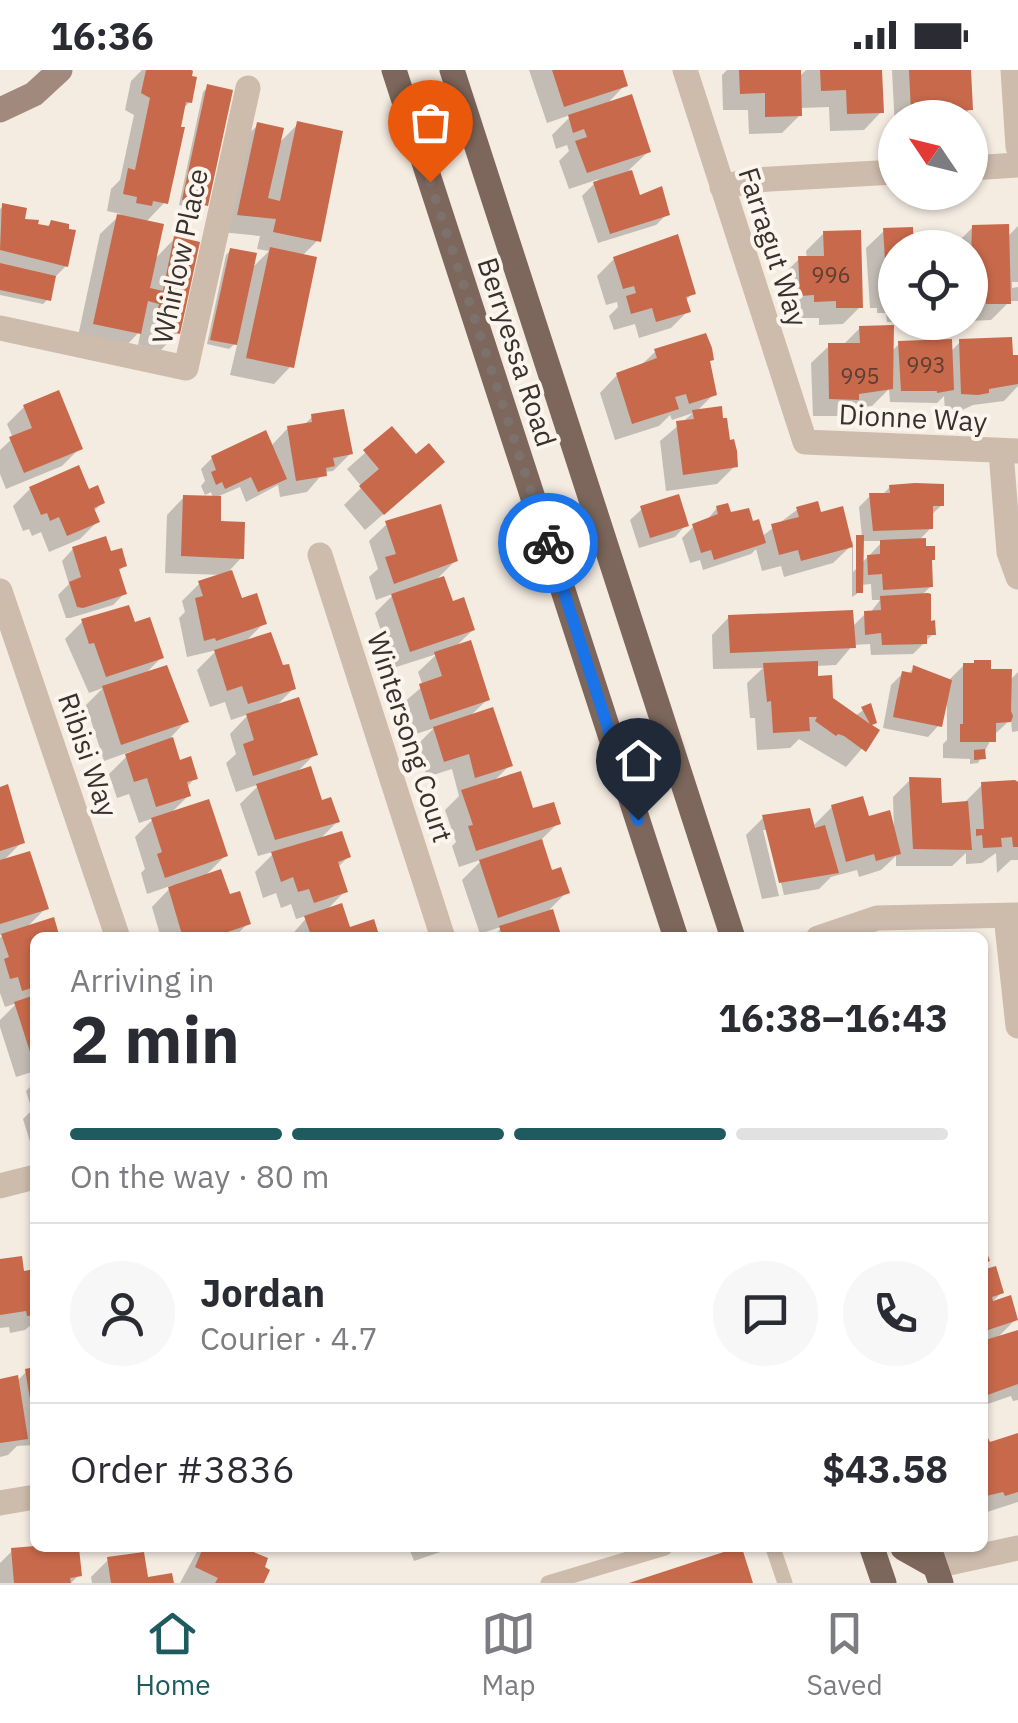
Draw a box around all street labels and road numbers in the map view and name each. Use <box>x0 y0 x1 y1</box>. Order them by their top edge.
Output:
street label: Farragut Way <box>730 163 817 331</box>
street label: Whirlow Place <box>143 165 216 347</box>
street label: Berryessa Road <box>469 253 565 451</box>
street label: Dionne Way <box>838 395 988 440</box>
street label: Wintersong Court <box>359 627 462 847</box>
street label: Ribisi Way <box>50 688 127 822</box>

